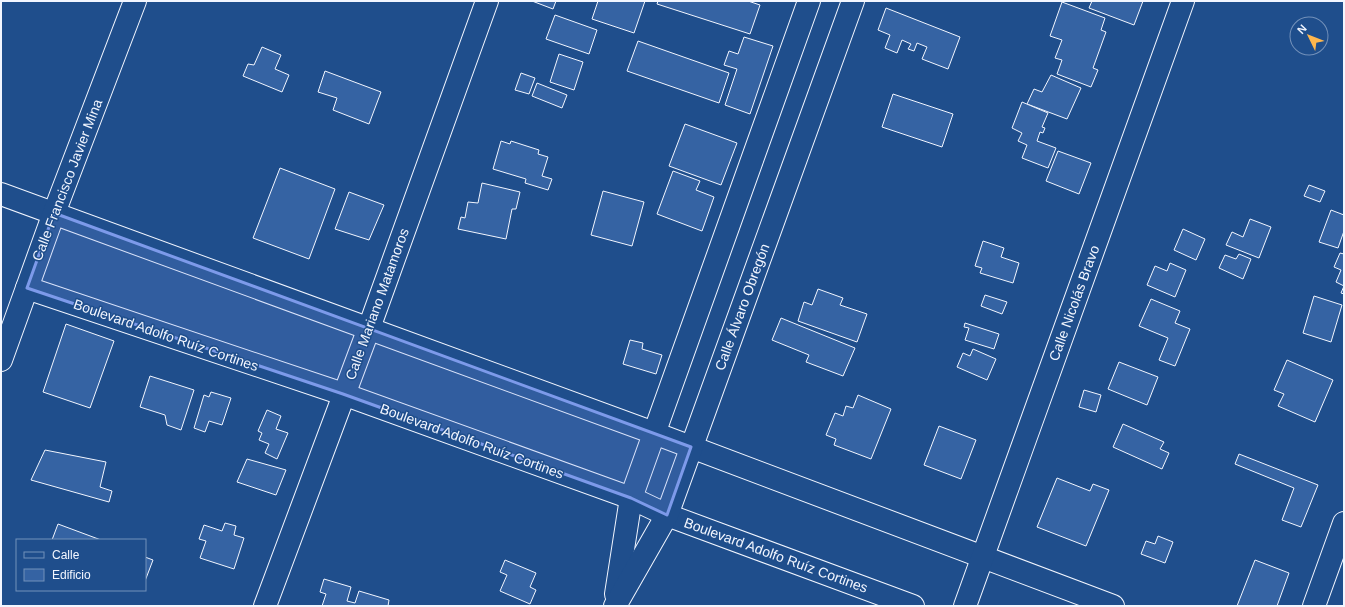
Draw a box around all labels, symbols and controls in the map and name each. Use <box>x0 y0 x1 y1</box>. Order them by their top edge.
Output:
north arrow <box>1289 16 1329 56</box>
text: N <box>1295 22 1309 36</box>
street label: Calle Francisco Javier Mina <box>29 97 105 263</box>
street label: Calle Mariano Matamoros <box>342 226 412 382</box>
street label: Calle Álvaro Obregón <box>712 241 772 373</box>
street label: Calle Nicolás Bravo <box>1046 243 1102 363</box>
street label: Boulevard Adolfo Ruíz Cortines <box>71 296 261 374</box>
street label: Boulevard Adolfo Ruíz Cortines <box>378 400 566 482</box>
street label: Boulevard Adolfo Ruíz Cortines <box>682 514 870 596</box>
legend <box>16 539 146 591</box>
text: Calle <box>52 548 80 562</box>
text: Edificio <box>52 568 91 582</box>

